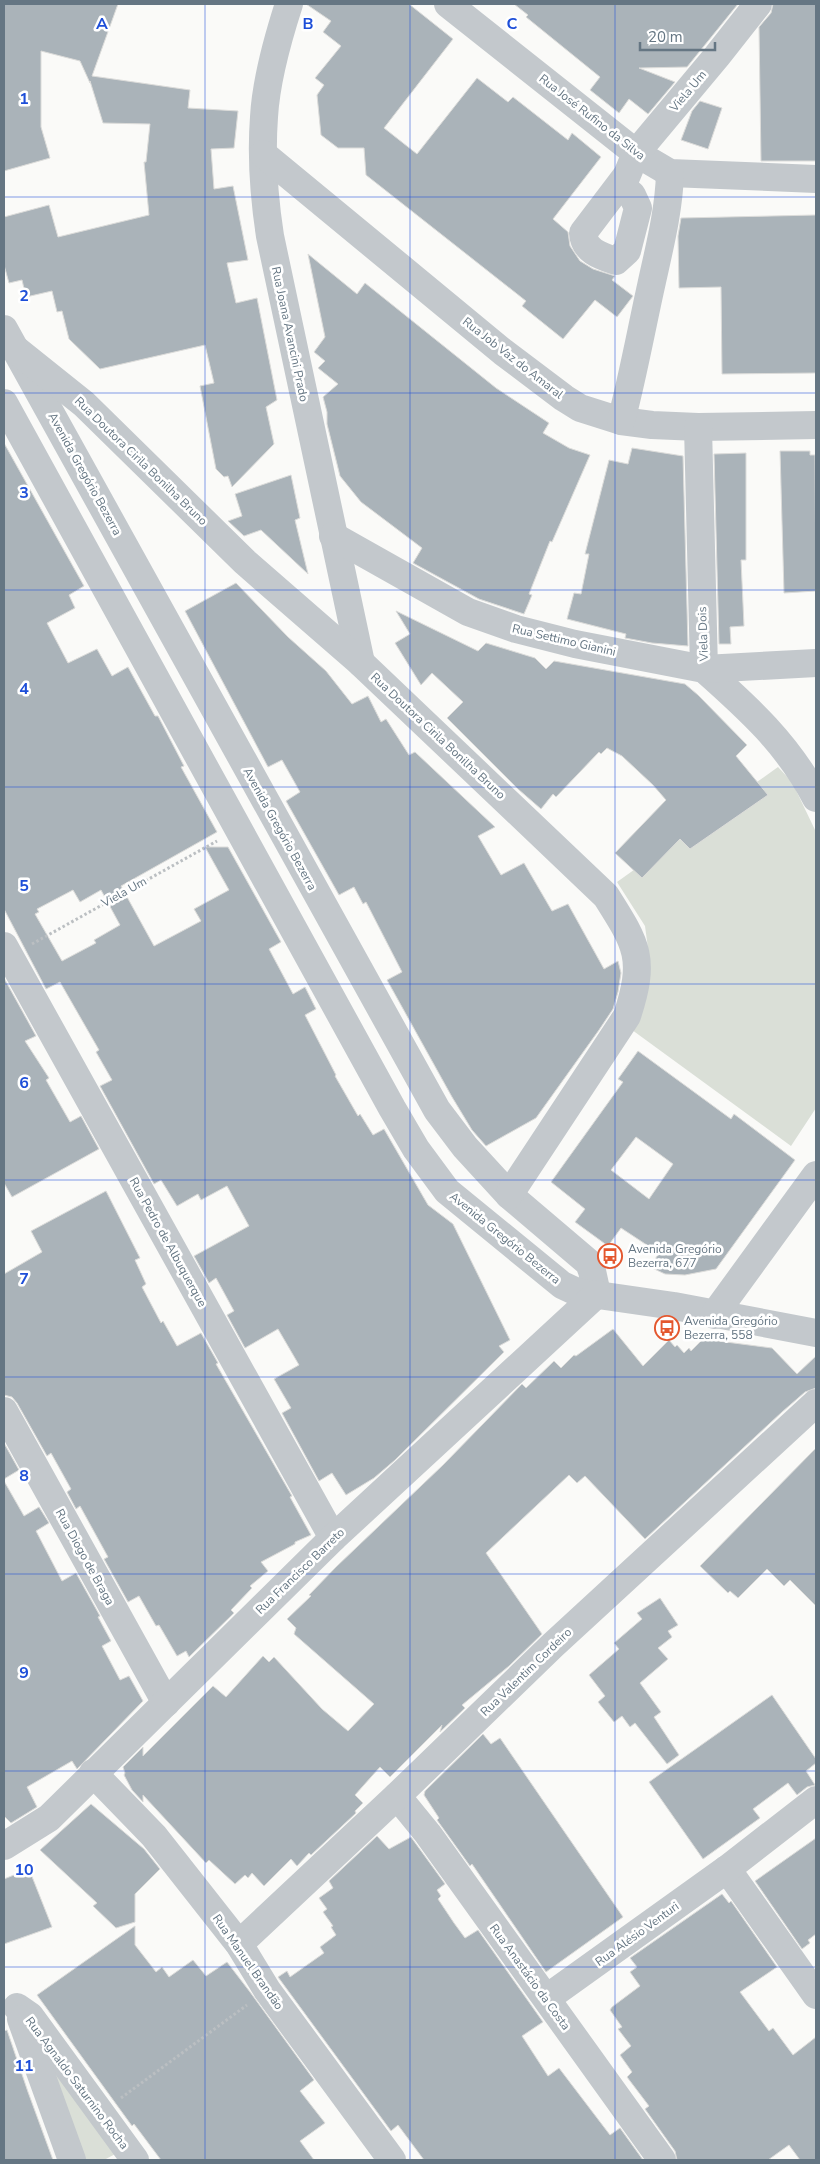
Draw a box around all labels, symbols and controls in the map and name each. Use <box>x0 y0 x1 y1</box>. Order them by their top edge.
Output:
text: A <box>96 13 108 35</box>
text: B <box>302 13 314 35</box>
text: C <box>507 13 518 35</box>
scale bar <box>640 20 715 52</box>
text: 20 m <box>648 27 683 47</box>
street label: Viela Um <box>665 67 710 116</box>
street label: Rua José Rufino da Silva <box>536 71 648 163</box>
text: 1 <box>19 88 29 110</box>
street label: Rua Joana Avancini Prado <box>268 265 312 403</box>
text: 2 <box>19 285 29 307</box>
street label: Rua Job Vaz do Amaral <box>459 314 567 403</box>
street label: Rua Doutora Cirila Bonilha Bruno <box>71 393 211 529</box>
street label: Avenida Gregório Bezerra <box>45 410 125 538</box>
text: 3 <box>19 482 29 504</box>
street label: Viela Dois <box>694 606 712 663</box>
street label: Rua Settimo Gianini <box>511 620 617 660</box>
street label: Rua Doutora Cirila Bonilha Bruno <box>367 669 509 803</box>
text: 4 <box>19 678 29 700</box>
street label: Avenida Gregório Bezerra <box>240 765 320 893</box>
street label: Viela Um <box>98 873 150 911</box>
text: 5 <box>19 875 29 897</box>
text: 6 <box>19 1072 29 1094</box>
street label: Rua Pedro de Albuquerque <box>126 1174 210 1310</box>
street label: Avenida Gregório Bezerra <box>446 1188 564 1288</box>
place label: Avenida Gregório Bezerra, 677 <box>628 1241 722 1271</box>
bus stop icon: Avenida Gregório Bezerra, 677 <box>597 1243 623 1269</box>
text: 7 <box>19 1268 29 1290</box>
place label: Avenida Gregório Bezerra, 558 <box>684 1313 778 1343</box>
bus stop icon: Avenida Gregório Bezerra, 558 <box>654 1315 680 1341</box>
text: 8 <box>19 1465 29 1487</box>
street label: Rua Diogo de Braga <box>52 1506 118 1608</box>
street label: Rua Francisco Barreto <box>252 1524 348 1618</box>
street label: Rua Valentim Cordeiro <box>477 1624 575 1720</box>
text: 9 <box>19 1662 29 1684</box>
text: 10 <box>14 1859 34 1881</box>
street label: Rua Alésio Venturi <box>592 1898 682 1970</box>
street label: Rua Manuel Brandão <box>209 1911 287 2013</box>
street label: Rua Anastácio da Costa <box>486 1921 574 2033</box>
street label: Rua Agnaldo Saturnino Rocha <box>22 2014 132 2152</box>
text: 11 <box>14 2055 34 2077</box>

